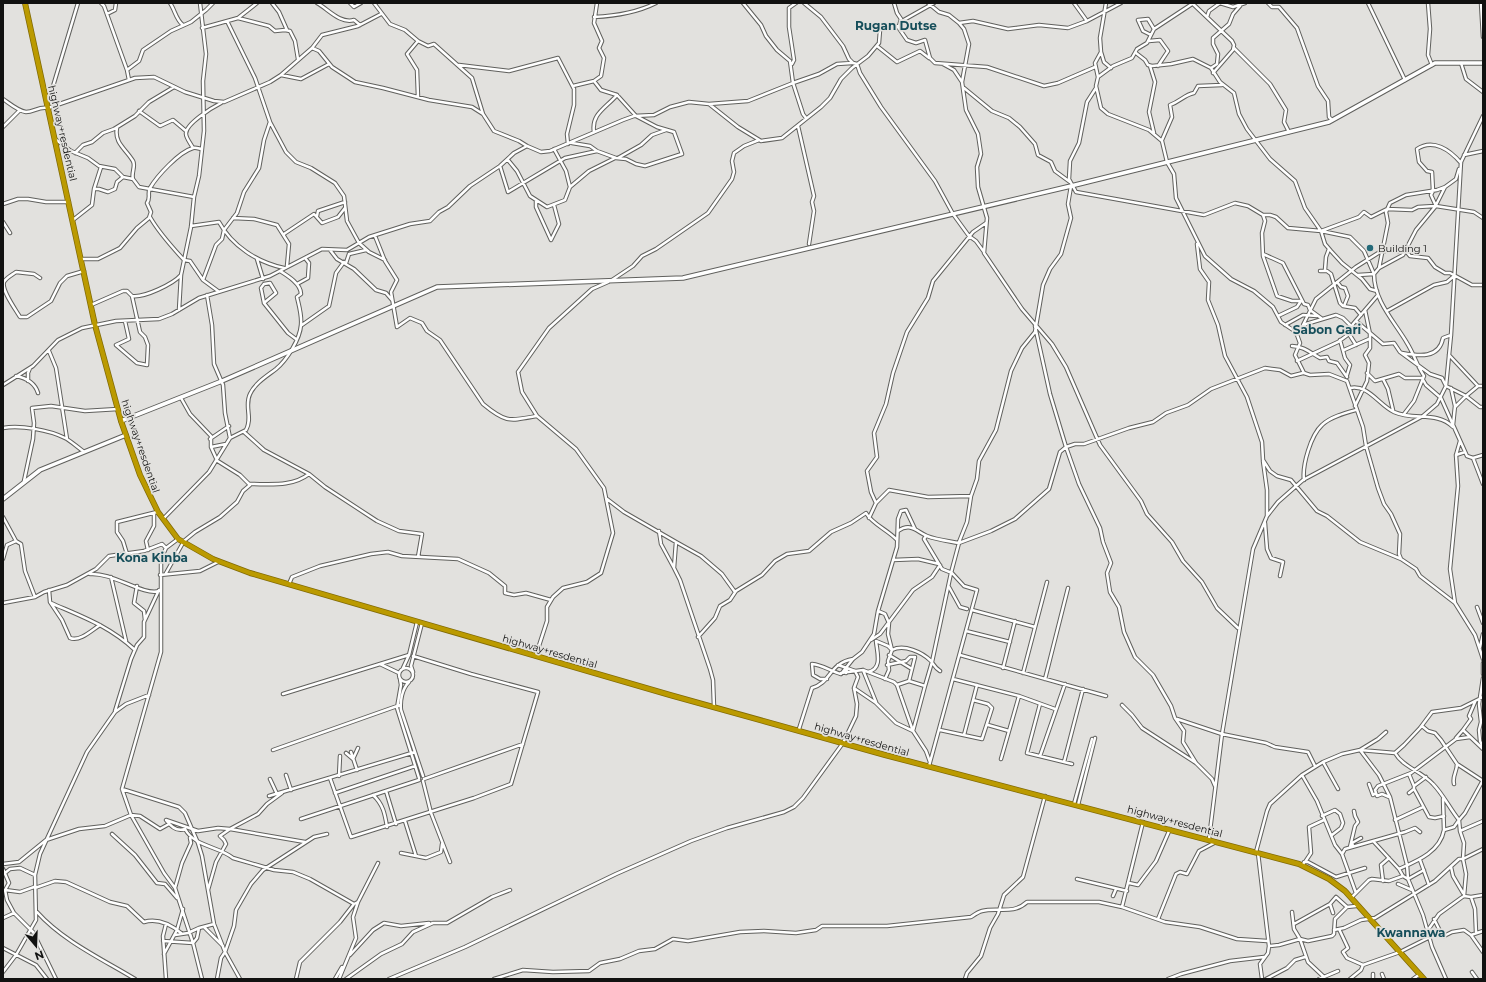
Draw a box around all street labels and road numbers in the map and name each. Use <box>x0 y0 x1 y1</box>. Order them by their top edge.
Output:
street label: highway+resdential <box>45 84 80 182</box>
street label: highway+resdential <box>118 398 163 495</box>
street label: highway+resdential <box>501 632 599 671</box>
street label: highway+resdential <box>813 720 911 759</box>
street label: highway+resdential <box>1126 803 1224 840</box>

